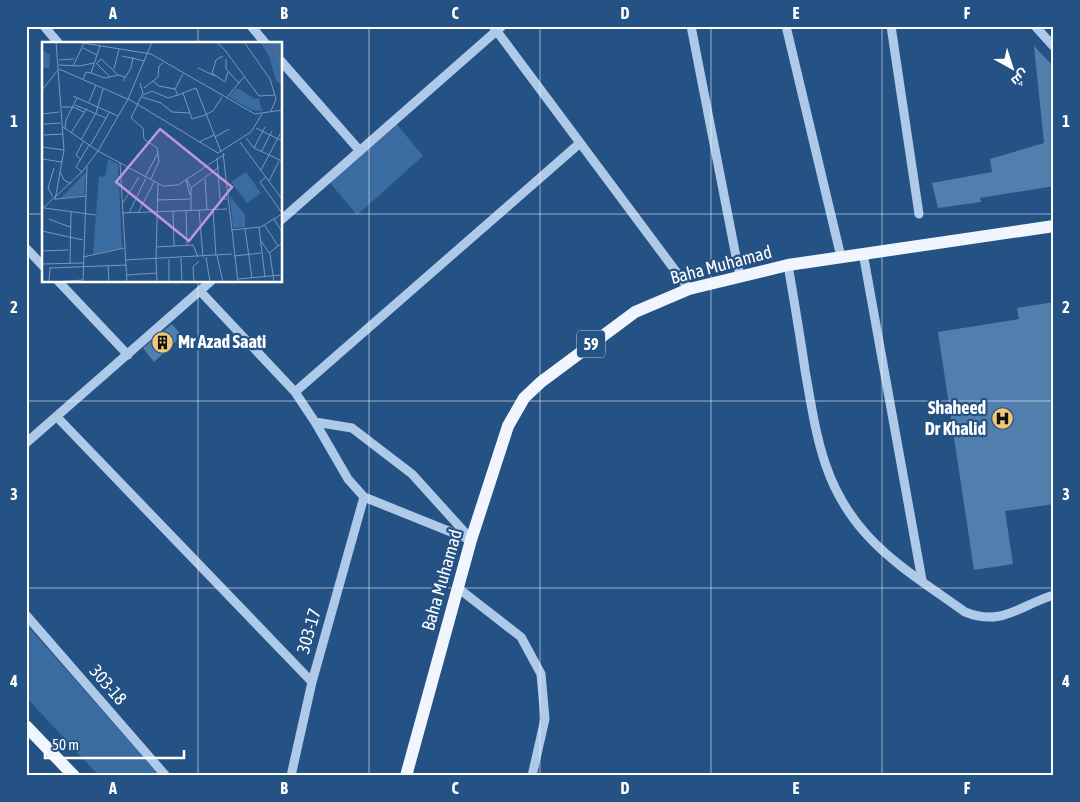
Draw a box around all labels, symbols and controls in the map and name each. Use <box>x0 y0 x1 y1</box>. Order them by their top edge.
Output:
text: A <box>108 4 117 22</box>
text: B <box>280 4 288 22</box>
text: C <box>451 4 459 22</box>
text: D <box>621 4 630 22</box>
text: E <box>793 4 800 22</box>
text: F <box>964 4 971 22</box>
inset map <box>42 42 282 282</box>
north arrow <box>988 42 1038 92</box>
text: ش <box>1008 65 1032 90</box>
text: 1 <box>10 112 18 130</box>
text: 1 <box>1062 112 1070 130</box>
street label: Baha Muhamad <box>668 241 774 288</box>
text: 2 <box>10 298 18 316</box>
text: 2 <box>1062 298 1070 316</box>
building icon: Mr Azad Saati <box>150 330 174 354</box>
road number: 59 <box>577 330 605 358</box>
place label: Mr Azad Saati <box>178 331 266 352</box>
place label: Shaheed Dr Khalid <box>925 397 986 439</box>
hospital icon: Shaheed Dr Khalid <box>990 406 1014 430</box>
text: 3 <box>10 485 18 503</box>
text: 3 <box>1062 485 1070 503</box>
street label: Baha Muhamad <box>417 527 466 633</box>
street label: 303-17 <box>292 606 325 656</box>
street label: 303-18 <box>85 660 131 709</box>
text: 4 <box>9 672 18 690</box>
text: 4 <box>1061 672 1070 690</box>
scale bar <box>45 727 184 759</box>
text: 50 m <box>52 736 79 753</box>
text: A <box>108 779 117 797</box>
text: B <box>280 779 288 797</box>
text: C <box>451 779 459 797</box>
text: D <box>621 779 630 797</box>
text: E <box>793 779 800 797</box>
text: F <box>964 779 971 797</box>

